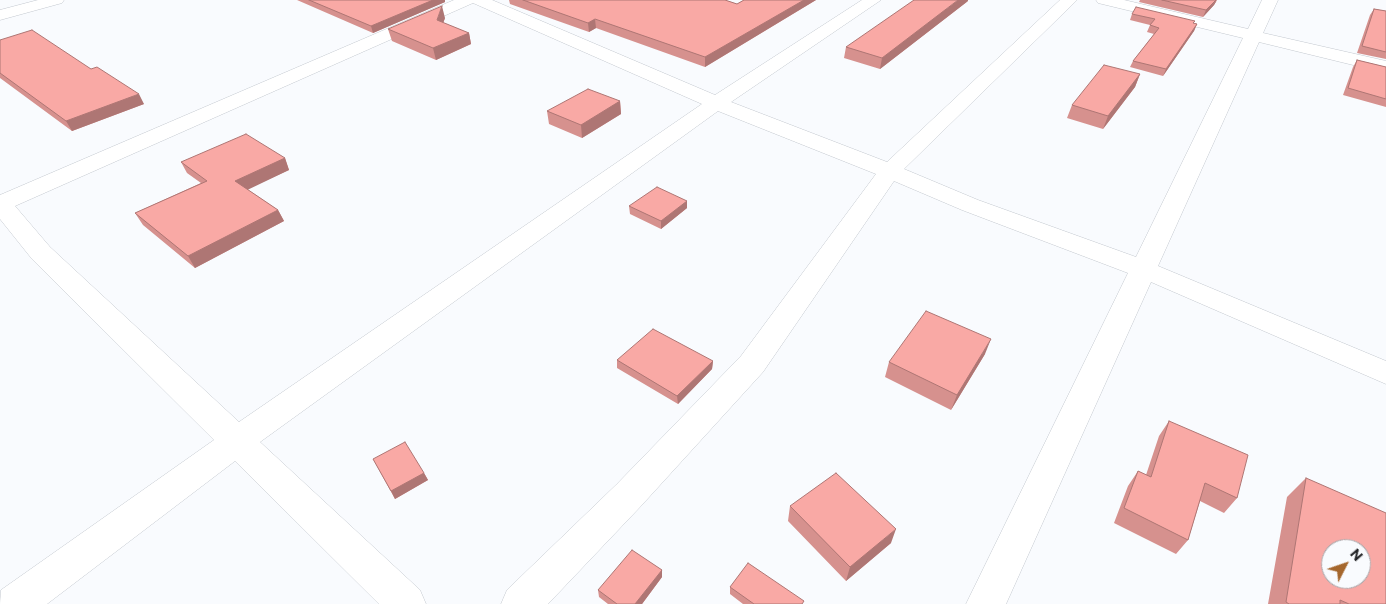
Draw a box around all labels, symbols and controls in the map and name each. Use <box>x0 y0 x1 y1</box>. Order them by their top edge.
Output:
north arrow <box>1321 539 1371 589</box>
text: N <box>1347 545 1367 564</box>

